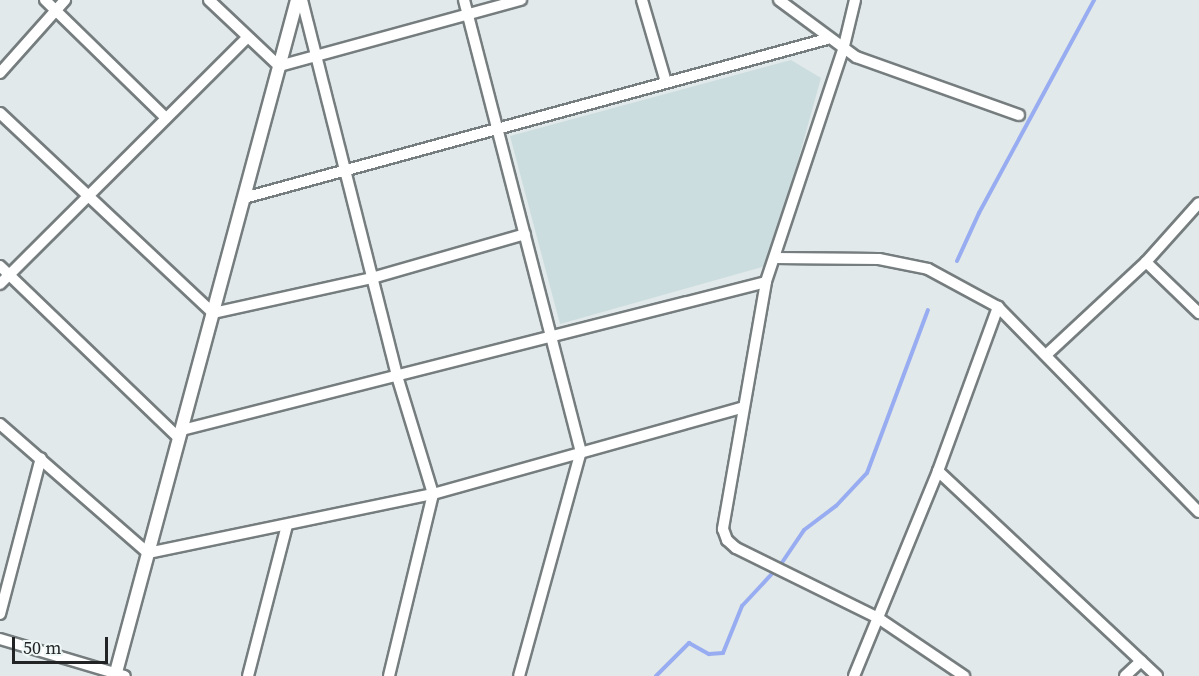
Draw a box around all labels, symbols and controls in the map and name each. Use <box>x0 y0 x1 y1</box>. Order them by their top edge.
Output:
scale bar <box>15 625 111 663</box>
text: 50 m <box>23 635 61 660</box>

